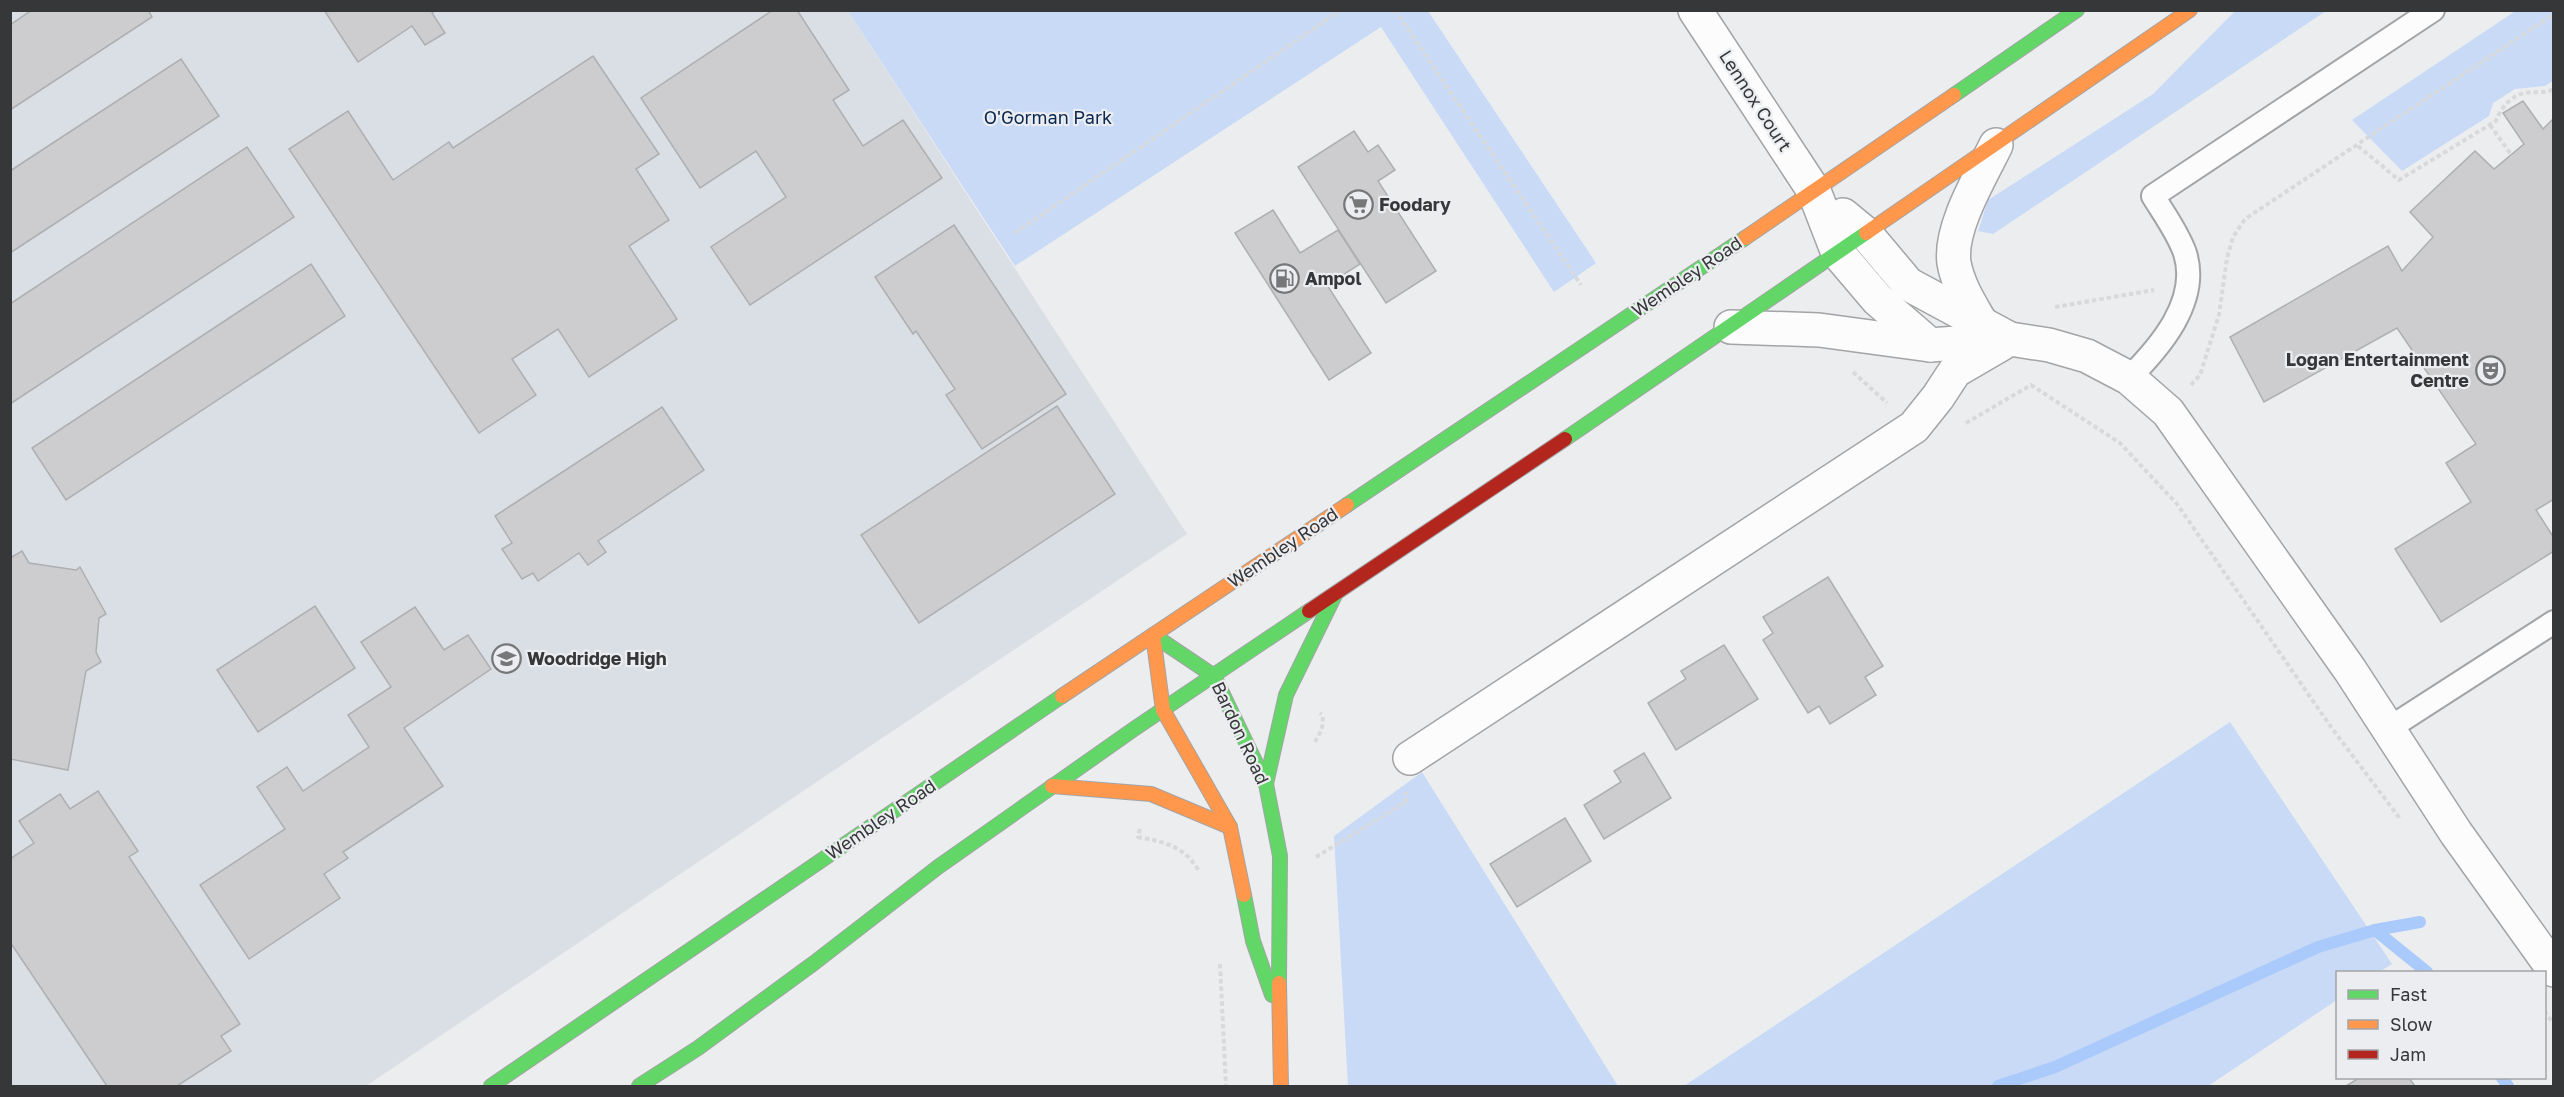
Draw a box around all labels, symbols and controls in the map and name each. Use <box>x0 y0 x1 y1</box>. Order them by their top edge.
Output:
street label: Lennox Court <box>1715 46 1797 155</box>
park label: O'Gorman Park <box>984 106 1112 128</box>
supermarket icon: Foodary <box>1342 189 1374 221</box>
place label: Foodary <box>1379 193 1451 215</box>
street label: Wembley Road <box>1627 231 1746 321</box>
fuel station icon: Ampol <box>1268 263 1300 295</box>
place label: Ampol <box>1305 267 1361 289</box>
place label: Logan Entertainment Centre <box>2286 348 2469 391</box>
theatre icon: Logan Entertainment Centre <box>2474 354 2506 386</box>
street label: Wembley Road <box>1223 502 1342 592</box>
school or university icon: Woodridge High <box>490 643 522 675</box>
place label: Woodridge High <box>527 647 667 669</box>
street label: Bardon Road <box>1208 678 1274 787</box>
street label: Wembley Road <box>821 774 940 864</box>
legend <box>2336 971 2546 1079</box>
text: Fast <box>2390 983 2427 1005</box>
text: Slow <box>2390 1013 2433 1035</box>
text: Jam <box>2390 1043 2426 1065</box>

